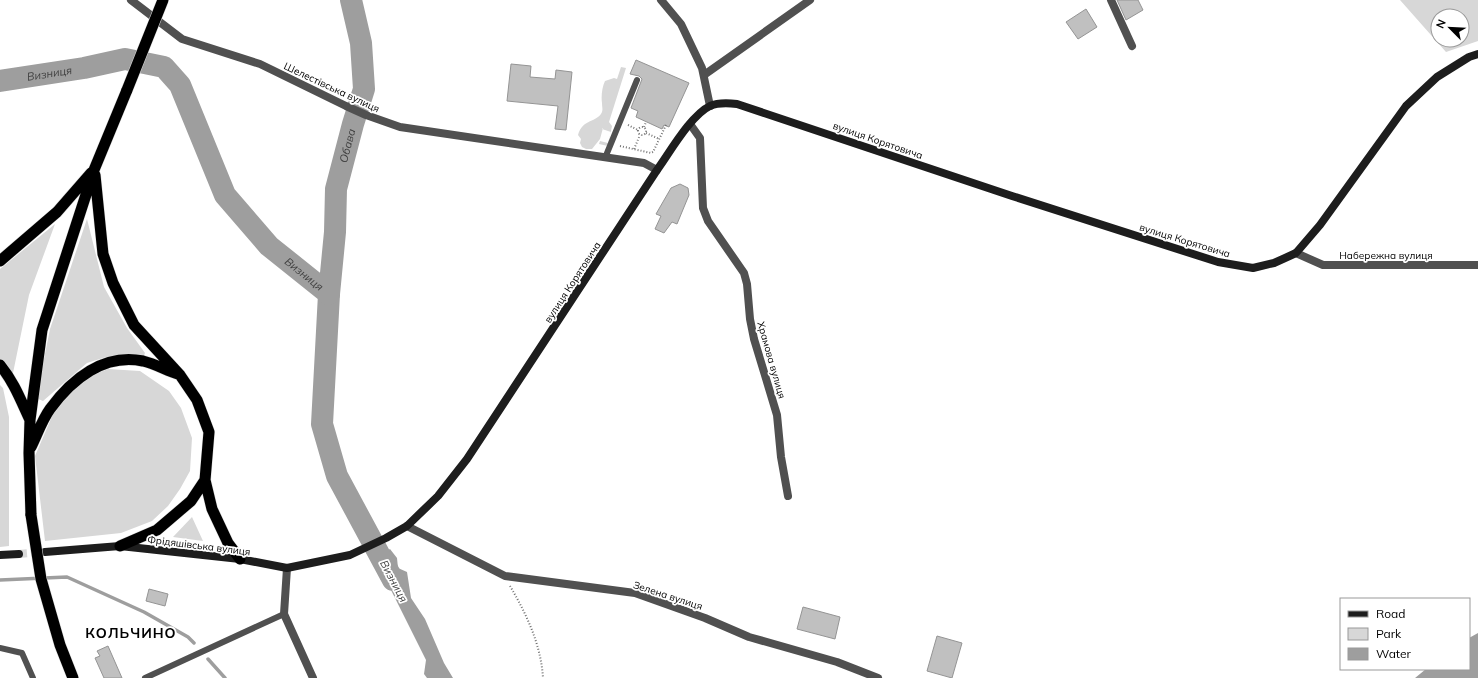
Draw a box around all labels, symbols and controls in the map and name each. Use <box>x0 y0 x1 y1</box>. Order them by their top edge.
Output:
north arrow <box>1430 8 1470 48</box>
text: N <box>1433 17 1449 31</box>
street label: Шелестівська вулиця <box>282 60 382 115</box>
water label: Визниця <box>26 63 73 84</box>
street label: вулиця Корятовича <box>831 119 925 162</box>
water label: Обава <box>336 127 359 164</box>
street label: вулиця Корятовича <box>1138 220 1232 260</box>
street label: вулиця Корятовича <box>541 239 604 325</box>
street label: Набережна вулиця <box>1339 249 1433 262</box>
water label: Визниця <box>282 254 326 294</box>
street label: Храмова вулиця <box>754 320 789 400</box>
street label: Фрідяшівська вулиця <box>147 533 251 558</box>
water label: Визниця <box>377 558 411 604</box>
street label: Зелена вулиця <box>631 578 704 613</box>
legend <box>1340 598 1470 670</box>
text: Road <box>1376 606 1405 621</box>
district label: КОЛЬЧИНО <box>85 624 177 642</box>
text: Park <box>1376 626 1402 641</box>
text: Water <box>1376 646 1412 661</box>

